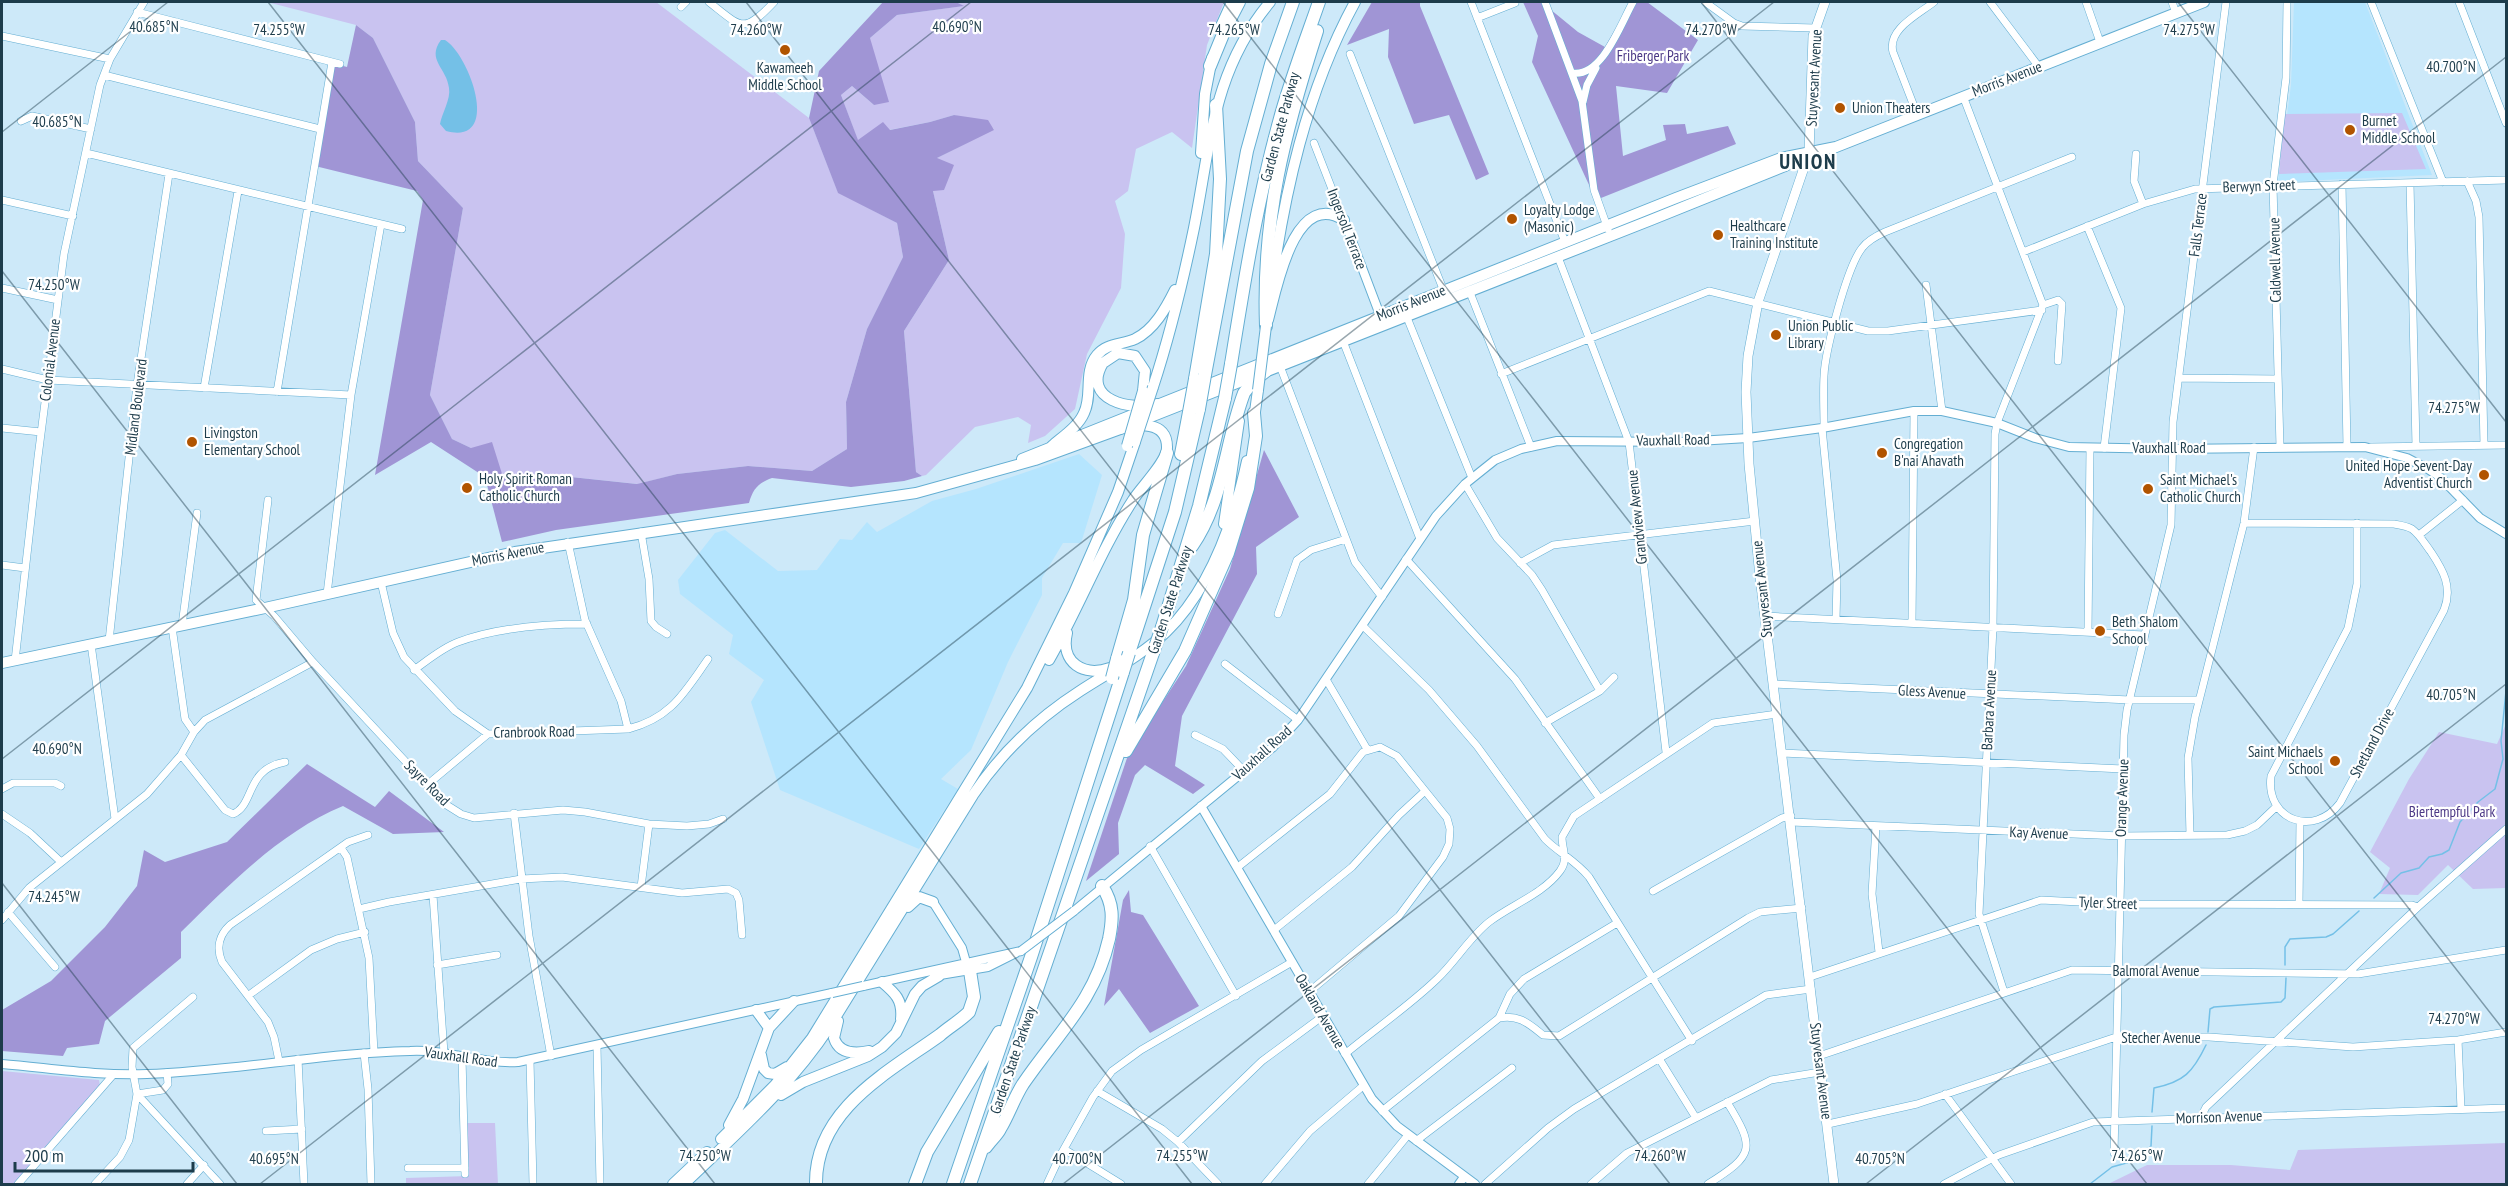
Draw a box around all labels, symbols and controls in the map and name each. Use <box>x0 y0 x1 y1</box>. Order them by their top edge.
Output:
text: 40.685°N <box>129 17 179 36</box>
text: 40.690°N <box>932 17 982 36</box>
text: 74.255°W <box>253 20 305 39</box>
text: 74.260°W <box>730 20 782 39</box>
text: 74.265°W <box>1208 20 1260 39</box>
text: 74.270°W <box>1685 20 1737 39</box>
text: 74.275°W <box>2163 20 2215 39</box>
street label: Stuyvesant Avenue <box>1801 29 1826 127</box>
marker: Kawameeh Middle School <box>778 43 792 57</box>
park label: Friberger Park <box>1617 46 1689 65</box>
street label: Morris Avenue <box>1969 57 2044 101</box>
text: 40.700°N <box>2426 57 2476 76</box>
place label: Kawameeh Middle School <box>748 58 822 94</box>
street label: Garden State Parkway <box>1256 70 1303 184</box>
place label: Union Theaters <box>1852 98 1930 117</box>
marker: Union Theaters <box>1833 101 1847 115</box>
place label: Burnet Middle School <box>2362 111 2436 147</box>
text: 40.685°N <box>32 112 82 131</box>
marker: Burnet Middle School <box>2343 123 2357 137</box>
district label: UNION <box>1779 148 1837 175</box>
street label: Berwyn Street <box>2222 175 2296 196</box>
street label: Ingersoll Terrace <box>1323 186 1372 272</box>
street label: Falls Terrace <box>2184 192 2211 258</box>
place label: Loyalty Lodge (Masonic) <box>1524 200 1595 236</box>
marker: Loyalty Lodge (Masonic) <box>1505 212 1519 226</box>
place label: Healthcare Training Institute <box>1730 216 1818 252</box>
street label: Caldwell Avenue <box>2264 217 2285 303</box>
marker: Healthcare Training Institute <box>1711 228 1725 242</box>
text: 74.250°W <box>28 275 80 294</box>
street label: Morris Avenue <box>1373 280 1448 325</box>
place label: Union Public Library <box>1788 316 1854 352</box>
street label: Colonial Avenue <box>35 318 64 402</box>
marker: Union Public Library <box>1769 328 1783 342</box>
street label: Midland Boulevard <box>120 358 151 456</box>
text: 74.275°W <box>2428 398 2480 417</box>
place label: Livingston Elementary School <box>204 423 301 459</box>
street label: Vauxhall Road <box>1635 429 1710 450</box>
place label: Congregation B'nai Ahavath <box>1894 434 1964 470</box>
marker: Livingston Elementary School <box>185 435 199 449</box>
street label: Vauxhall Road <box>2131 438 2206 457</box>
marker: Congregation B'nai Ahavath <box>1875 446 1889 460</box>
place label: United Hope Sevent-Day Adventist Church <box>2345 456 2472 492</box>
marker: United Hope Sevent-Day Adventist Church <box>2477 468 2491 482</box>
place label: Holy Spirit Roman Catholic Church <box>479 469 572 505</box>
street label: Grandview Avenue <box>1622 469 1651 565</box>
place label: Saint Michael's Catholic Church <box>2160 470 2241 506</box>
marker: Holy Spirit Roman Catholic Church <box>460 481 474 495</box>
marker: Saint Michael's Catholic Church <box>2141 482 2155 496</box>
street label: Morris Avenue <box>470 537 546 570</box>
street label: Stuyvesant Avenue <box>1747 540 1776 638</box>
street label: Garden State Parkway <box>1143 543 1196 656</box>
place label: Beth Shalom School <box>2112 612 2178 648</box>
marker: Beth Shalom School <box>2093 624 2107 638</box>
street label: Barbara Avenue <box>1977 669 2000 751</box>
street label: Gless Avenue <box>1898 680 1966 703</box>
text: 40.705°N <box>2426 685 2476 704</box>
street label: Shetland Drive <box>2345 705 2398 781</box>
street label: Cranbrook Road <box>493 721 575 742</box>
street label: Vauxhall Road <box>1227 721 1295 785</box>
text: 40.690°N <box>32 739 82 758</box>
place label: Saint Michaels School <box>2248 742 2323 778</box>
marker: Saint Michaels School <box>2328 754 2342 768</box>
street label: Sayre Road <box>400 756 454 810</box>
street label: Orange Avenue <box>2111 759 2132 837</box>
park label: Biertempful Park <box>2409 802 2496 821</box>
street label: Kay Avenue <box>2009 822 2069 843</box>
text: 74.245°W <box>28 887 80 906</box>
street label: Tyler Street <box>2078 892 2138 913</box>
street label: Balmoral Avenue <box>2112 961 2200 980</box>
street label: Oakland Avenue <box>1291 970 1349 1052</box>
street label: Garden State Parkway <box>985 1003 1040 1116</box>
text: 74.270°W <box>2428 1009 2480 1028</box>
street label: Stuyvesant Avenue <box>1806 1021 1837 1120</box>
street label: Stecher Avenue <box>2121 1028 2201 1047</box>
street label: Vauxhall Road <box>422 1042 499 1071</box>
street label: Morrison Avenue <box>2175 1105 2262 1128</box>
scale bar <box>15 1135 194 1173</box>
text: 200 m <box>24 1144 64 1167</box>
text: 74.250°W <box>679 1146 731 1165</box>
text: 74.255°W <box>1156 1146 1208 1165</box>
text: 74.260°W <box>1634 1146 1686 1165</box>
text: 74.265°W <box>2111 1146 2163 1165</box>
text: 40.695°N <box>249 1149 299 1168</box>
text: 40.700°N <box>1052 1149 1102 1168</box>
text: 40.705°N <box>1855 1149 1905 1168</box>

